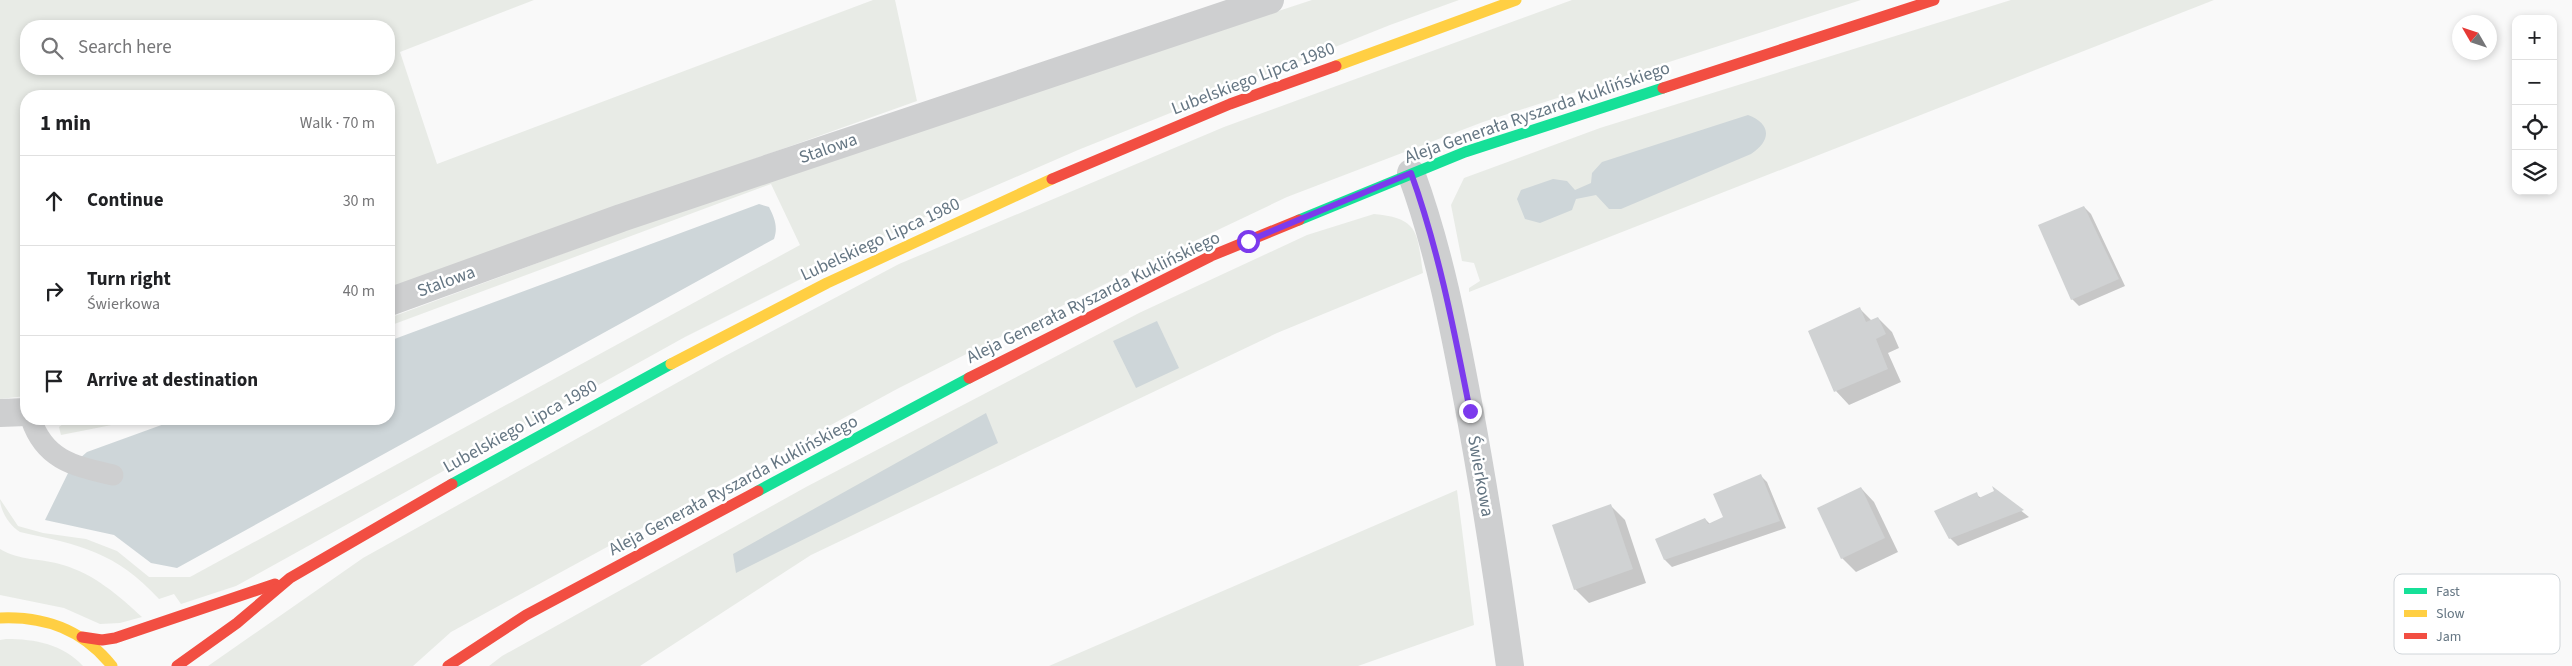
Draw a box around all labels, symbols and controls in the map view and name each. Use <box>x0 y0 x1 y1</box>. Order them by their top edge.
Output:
north arrow <box>2452 15 2497 60</box>
map controls <box>2512 15 2557 195</box>
button: + <box>2512 15 2557 60</box>
search box <box>20 20 395 75</box>
icon: search <box>38 34 66 62</box>
text: Search here <box>78 34 172 61</box>
street label: Lubelskiego Lipca 1980 <box>1168 36 1339 121</box>
street label: Aleja Generała Ryszarda Kuklińskiego <box>1401 55 1673 170</box>
button: − <box>2512 60 2557 105</box>
button: locate <box>2512 105 2557 150</box>
text: 1 min <box>40 108 91 138</box>
text: Walk · 70 m <box>300 112 375 134</box>
street label: Stalowa <box>796 127 861 170</box>
button: layers <box>2512 150 2557 195</box>
icon: ahead <box>40 187 68 215</box>
text: Continue <box>87 187 164 214</box>
text: 30 m <box>343 190 375 212</box>
street label: Lubelskiego Lipca 1980 <box>796 191 964 287</box>
street label: Aleja Generała Ryszarda Kuklińskiego <box>962 225 1224 370</box>
route start <box>1237 230 1260 253</box>
street label: Stalowa <box>414 259 479 303</box>
text: Turn right <box>87 266 171 293</box>
icon: right <box>40 277 68 305</box>
text: 40 m <box>343 280 375 302</box>
text: Świerkowa <box>87 293 160 315</box>
icon: arrive <box>40 367 68 395</box>
text: Arrive at destination <box>87 367 258 394</box>
street label: Lubelskiego Lipca 1980 <box>438 373 602 479</box>
route end <box>1459 400 1482 423</box>
street label: Aleja Generała Ryszarda Kuklińskiego <box>604 409 862 562</box>
street label: Świerkowa <box>1461 433 1500 519</box>
legend <box>2394 574 2560 654</box>
text: Fast <box>2436 582 2460 602</box>
text: Slow <box>2436 604 2465 624</box>
text: Jam <box>2436 627 2461 647</box>

